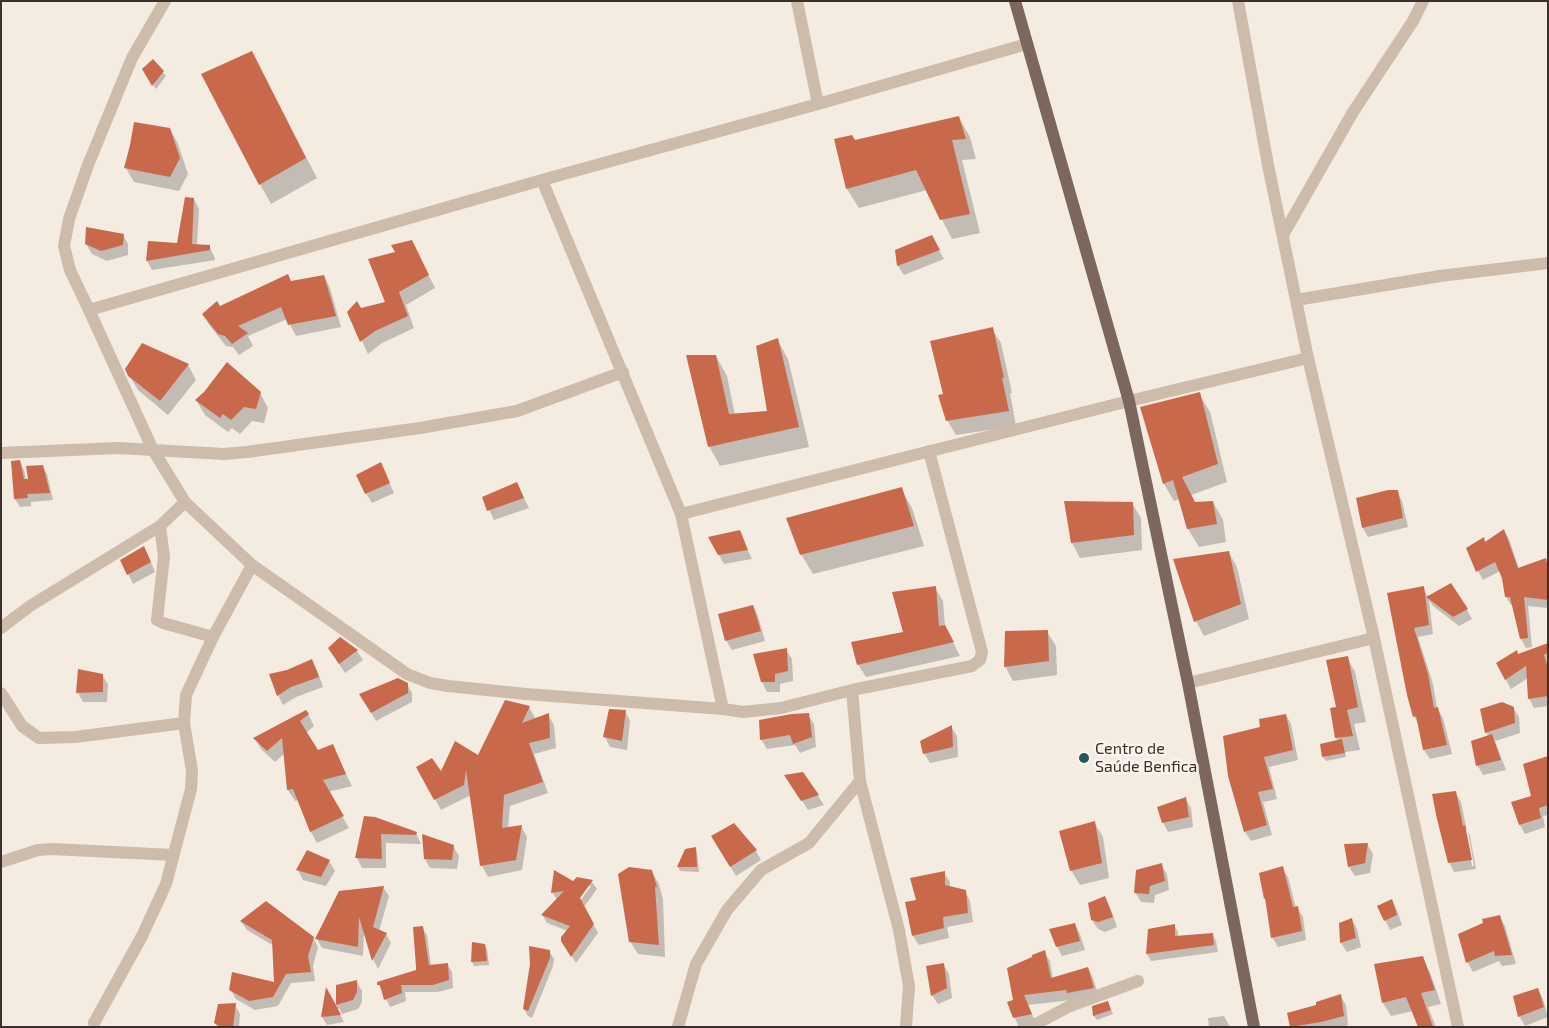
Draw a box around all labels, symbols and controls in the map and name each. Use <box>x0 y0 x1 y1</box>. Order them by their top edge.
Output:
place label: Centro de Saúde Benfica <box>1095 739 1197 777</box>
marker: Centro de Saúde Benfica <box>1077 751 1091 765</box>

